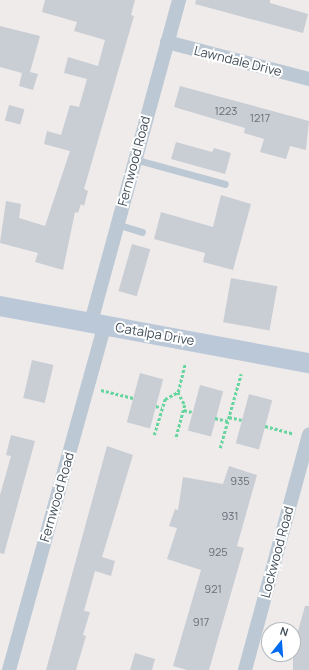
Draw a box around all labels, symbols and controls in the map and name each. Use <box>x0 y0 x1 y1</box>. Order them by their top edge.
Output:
street label: Lawndale Drive <box>193 43 283 79</box>
house number: 1223 <box>215 104 237 118</box>
house number: 1217 <box>250 111 270 125</box>
street label: Fernwood Road <box>114 114 154 208</box>
street label: Catalpa Drive <box>114 319 196 349</box>
street label: Fernwood Road <box>37 450 77 544</box>
house number: 935 <box>230 474 250 488</box>
street label: Lockwood Road <box>257 504 297 600</box>
house number: 931 <box>221 509 239 523</box>
house number: 925 <box>208 545 228 559</box>
house number: 921 <box>204 582 222 596</box>
house number: 917 <box>193 615 209 629</box>
north arrow <box>261 622 301 662</box>
text: N <box>278 623 290 639</box>

